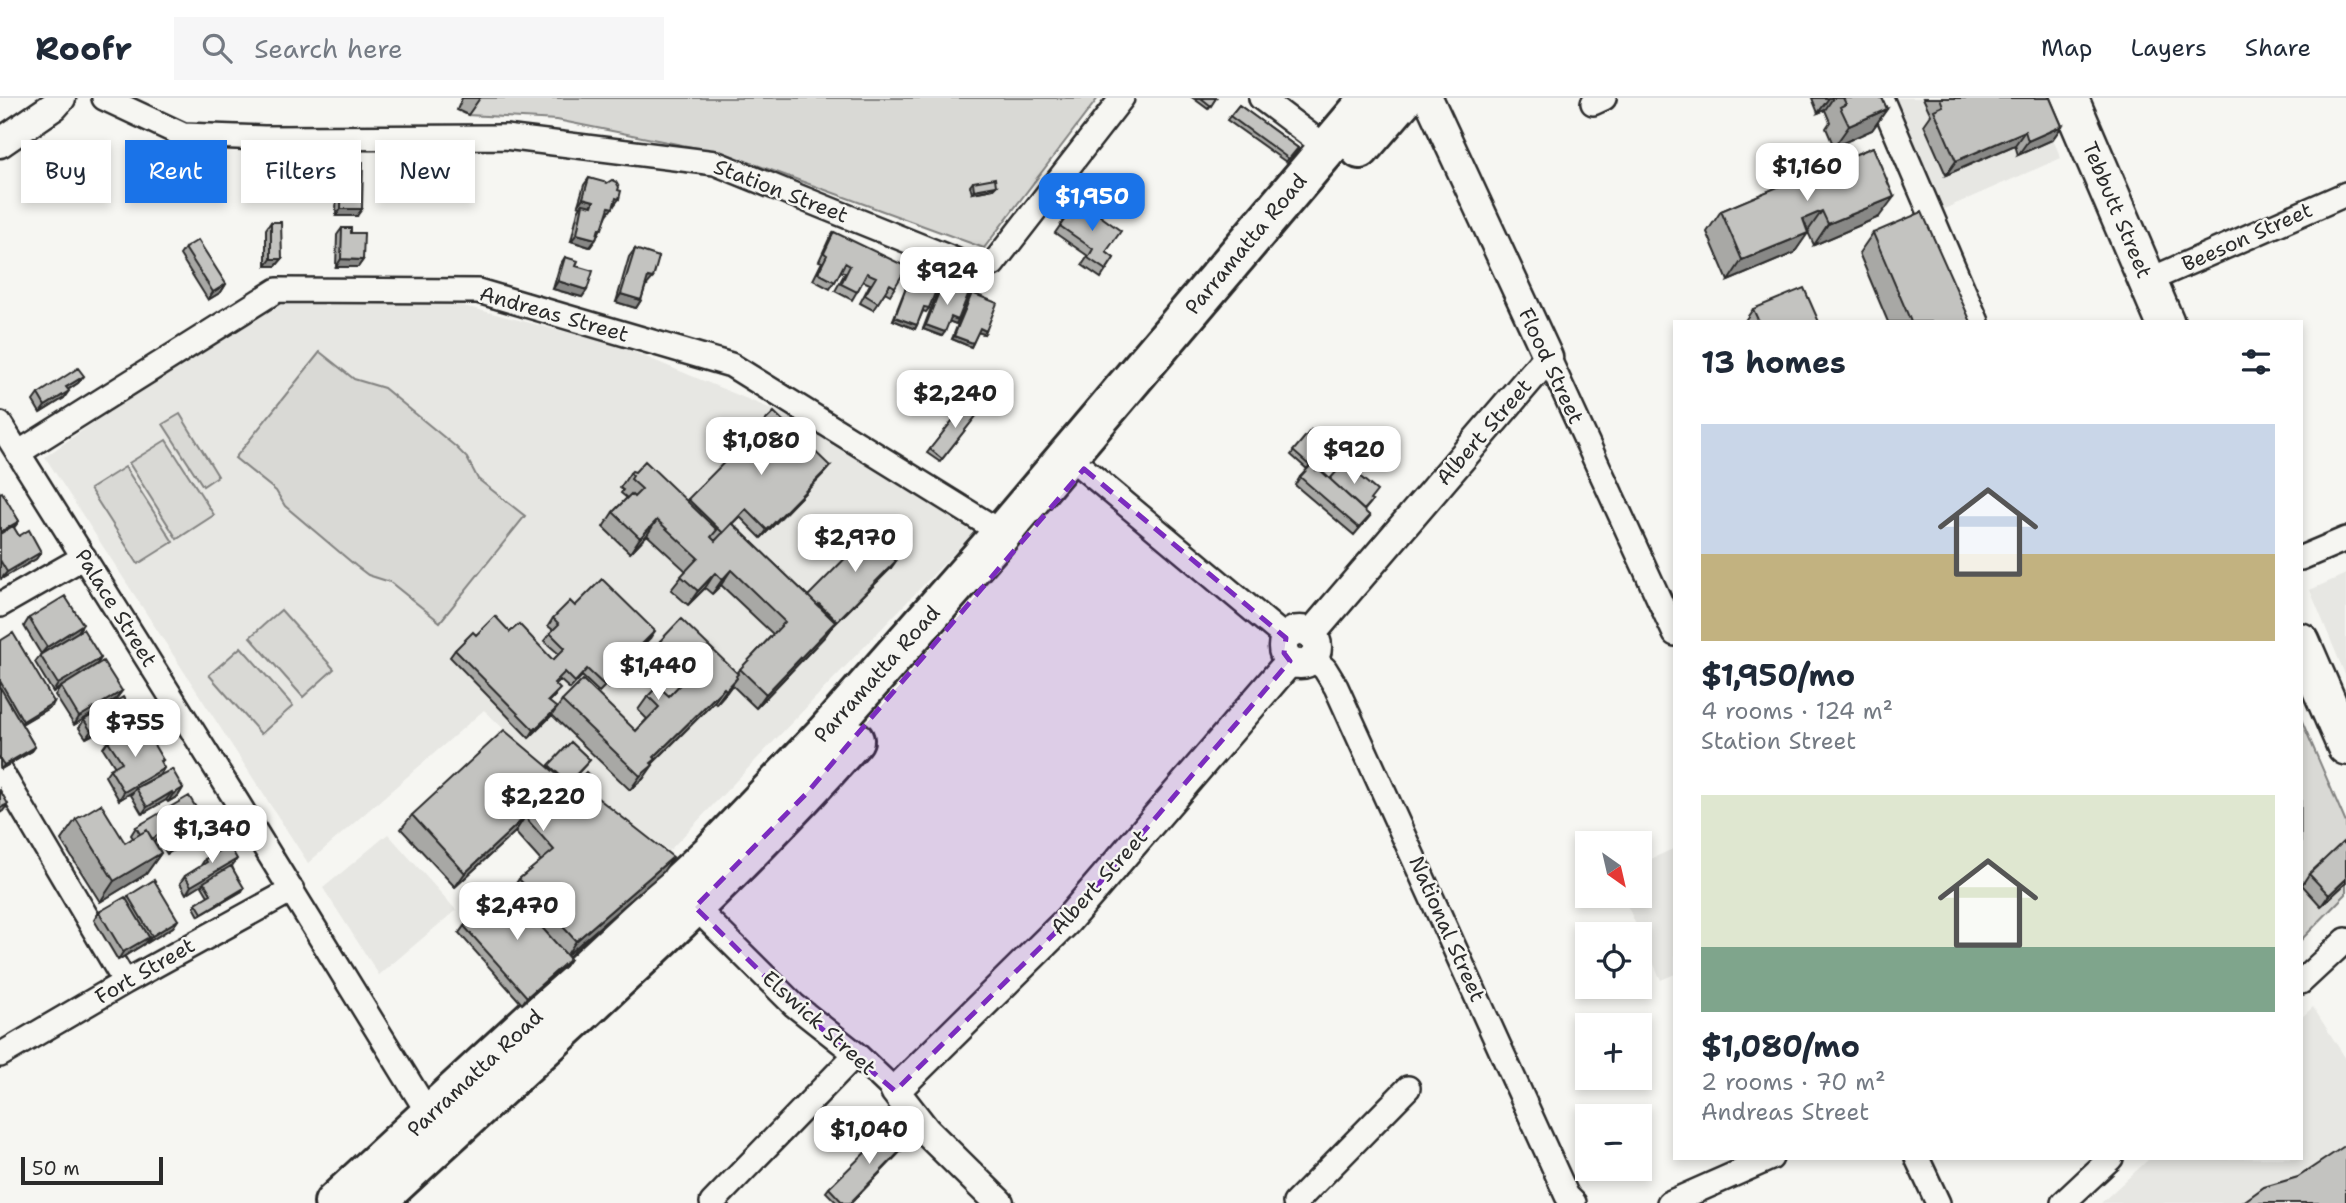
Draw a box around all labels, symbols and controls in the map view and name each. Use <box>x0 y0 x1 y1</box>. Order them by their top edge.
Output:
search box <box>174 17 664 80</box>
text: Roofr <box>35 26 132 71</box>
icon: search <box>198 29 236 67</box>
text: Search here <box>254 31 403 66</box>
text: Map <box>2041 32 2092 64</box>
text: Layers <box>2130 32 2207 64</box>
text: Share <box>2245 32 2311 64</box>
street label: Tebbutt Street <box>2076 137 2158 283</box>
chip: Buy <box>21 140 111 203</box>
chip: Rent <box>125 140 227 203</box>
chip: Filters <box>241 140 361 203</box>
chip: New <box>375 140 475 203</box>
pin: $1,160 <box>1750 144 1864 203</box>
text: $1,160 <box>1772 151 1842 181</box>
street label: Station Street <box>710 153 852 229</box>
street label: Parramatta Road <box>1179 168 1313 320</box>
pin: $1,950 <box>1035 174 1149 233</box>
text: $1,950 <box>1055 181 1129 211</box>
street label: Beeson Street <box>2177 196 2317 278</box>
pin: $924 <box>906 248 988 307</box>
text: $924 <box>916 255 978 285</box>
street label: Andreas Street <box>476 279 632 349</box>
street label: Flood Street <box>1512 303 1590 429</box>
text: 13 homes <box>1701 342 1846 383</box>
icon: filters <box>2237 343 2275 381</box>
pin: $2,240 <box>898 370 1012 430</box>
street label: Albert Street <box>1430 373 1538 491</box>
text: $2,240 <box>913 378 997 408</box>
pin: $1,080 <box>704 418 818 477</box>
text: $1,080 <box>722 425 800 455</box>
pin: $920 <box>1313 426 1395 486</box>
text: $920 <box>1323 434 1385 464</box>
icon: home <box>1925 469 2051 595</box>
pin: $2,970 <box>798 514 912 574</box>
text: $2,970 <box>814 522 896 552</box>
street label: Palace Street <box>69 544 163 672</box>
street label: Parramatta Road <box>808 599 946 749</box>
pin: $1,440 <box>601 642 715 702</box>
text: $1,440 <box>619 650 697 680</box>
text: $1,950/mo <box>1701 655 1855 696</box>
text: 4 rooms · 124 m² <box>1701 696 1893 726</box>
pin: $755 <box>94 700 176 759</box>
text: $755 <box>105 707 165 737</box>
text: Station Street <box>1701 726 1856 756</box>
pin: $2,220 <box>486 774 600 833</box>
text: $2,220 <box>501 781 585 811</box>
pin: $1,340 <box>155 806 269 865</box>
text: $1,340 <box>173 813 251 843</box>
street label: Albert Street <box>1044 823 1154 941</box>
north arrow <box>1575 831 1652 908</box>
map controls <box>1575 831 1652 1181</box>
icon: home <box>1925 840 2051 966</box>
street label: National Street <box>1402 852 1492 1006</box>
pin: $2,470 <box>460 882 574 942</box>
text: $2,470 <box>475 890 559 920</box>
button: locate <box>1575 922 1652 999</box>
street label: Fort Street <box>90 931 200 1011</box>
street label: Elswick Street <box>756 964 882 1082</box>
street label: Parramatta Road <box>401 1003 549 1143</box>
button: + <box>1575 1013 1652 1090</box>
text: $1,080/mo <box>1701 1026 1860 1067</box>
text: 2 rooms · 70 m² <box>1701 1067 1886 1097</box>
text: Andreas Street <box>1701 1097 1869 1127</box>
button: − <box>1575 1104 1652 1181</box>
pin: $1,040 <box>812 1107 926 1166</box>
text: $1,040 <box>830 1114 908 1144</box>
scale bar <box>21 1154 163 1186</box>
text: 50 m <box>32 1156 80 1181</box>

